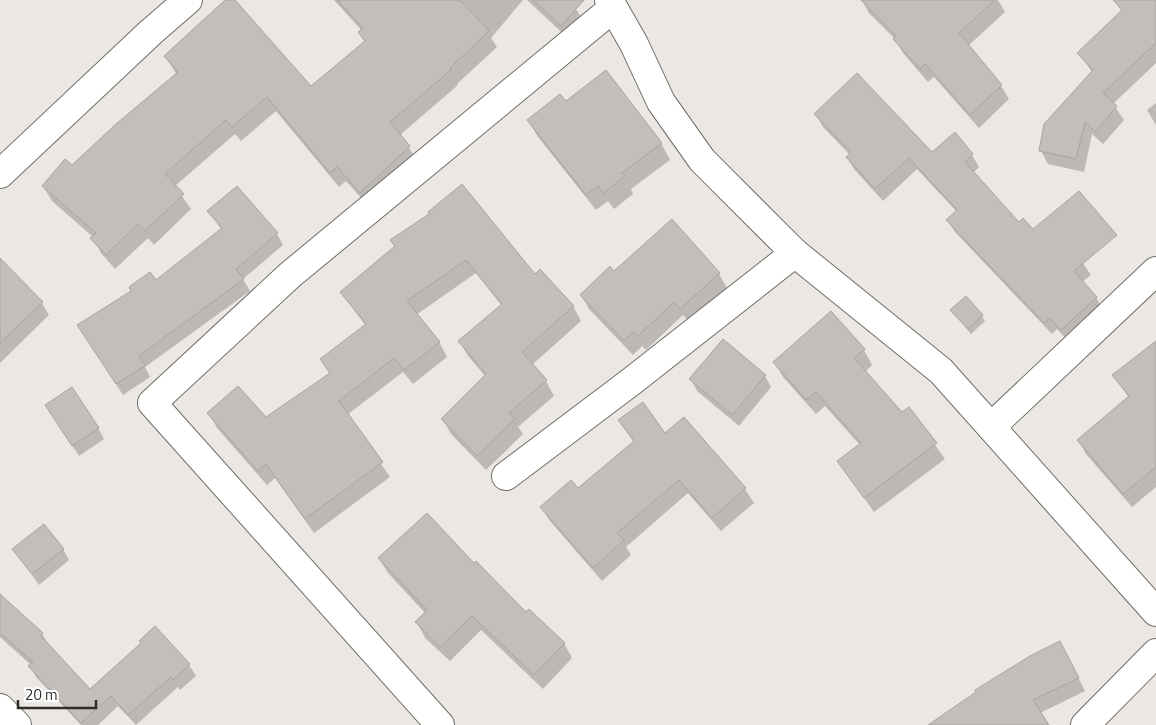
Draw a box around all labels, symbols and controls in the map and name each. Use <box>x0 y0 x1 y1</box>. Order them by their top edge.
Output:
scale bar <box>18 678 95 710</box>
text: 20 m <box>25 683 58 706</box>

